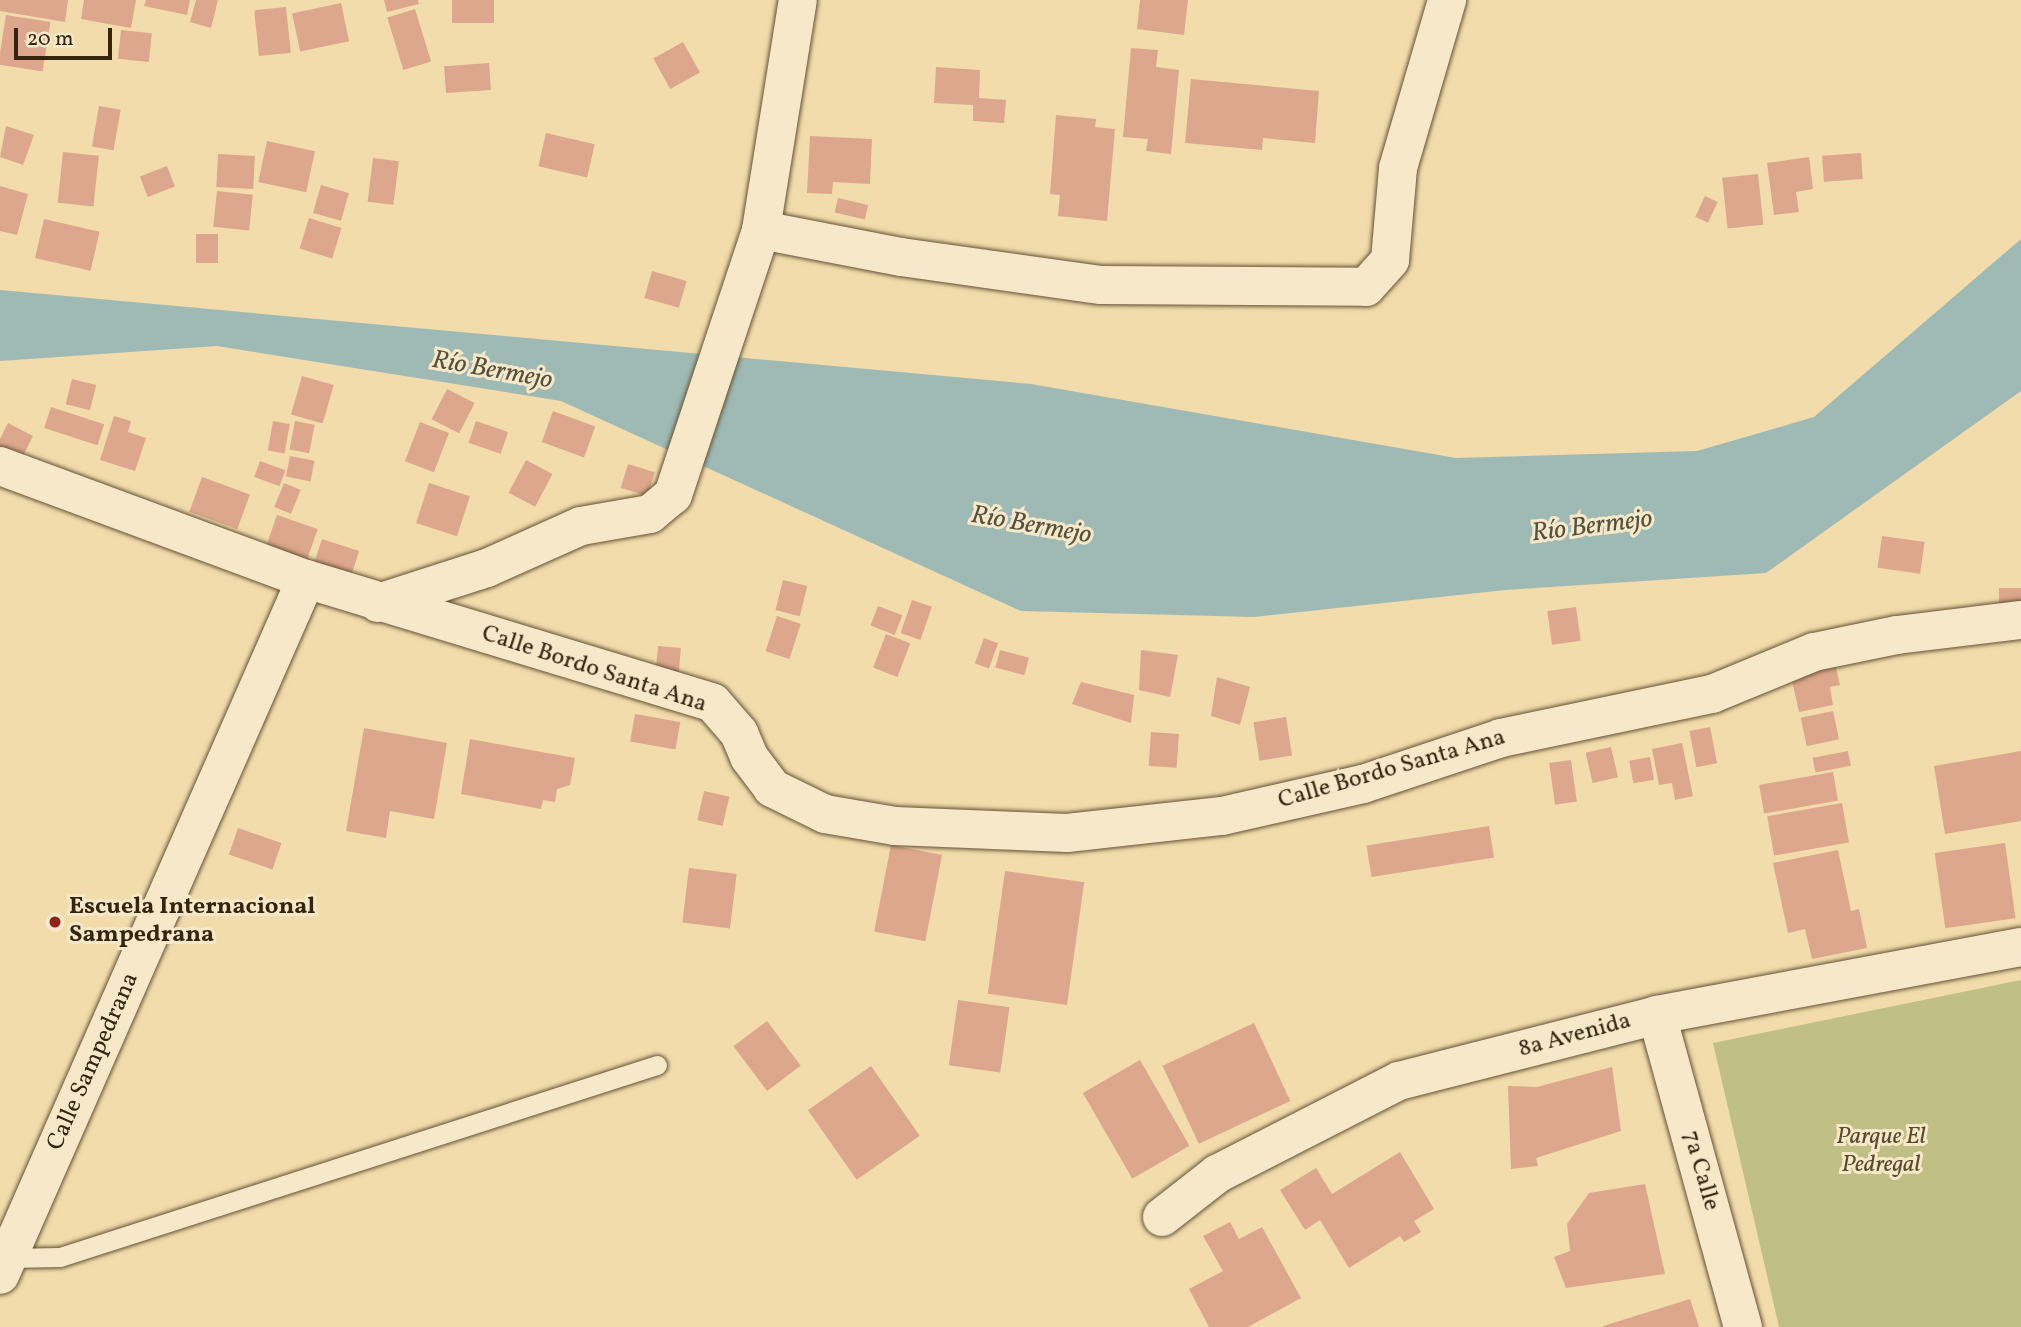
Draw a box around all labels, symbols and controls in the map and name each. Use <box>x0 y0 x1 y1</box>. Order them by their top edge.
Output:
scale bar <box>18 14 116 58</box>
text: 20 m <box>27 25 73 54</box>
water label: Río Bermejo <box>429 345 555 397</box>
water label: Río Bermejo <box>968 500 1094 552</box>
water label: Río Bermejo <box>1530 504 1654 550</box>
street label: Calle Bordo Santa Ana <box>478 620 710 720</box>
street label: Calle Bordo Santa Ana <box>1275 724 1509 816</box>
place label: Escuela Internacional Sampedrana <box>69 894 315 950</box>
marker: Escuela Internacional Sampedrana <box>47 914 63 930</box>
street label: Calle Sampedrana <box>42 969 146 1155</box>
street label: 8a Avenida <box>1516 1007 1634 1065</box>
park label: Parque El Pedregal <box>1836 1124 1926 1180</box>
street label: 7a Calle <box>1675 1128 1725 1214</box>

